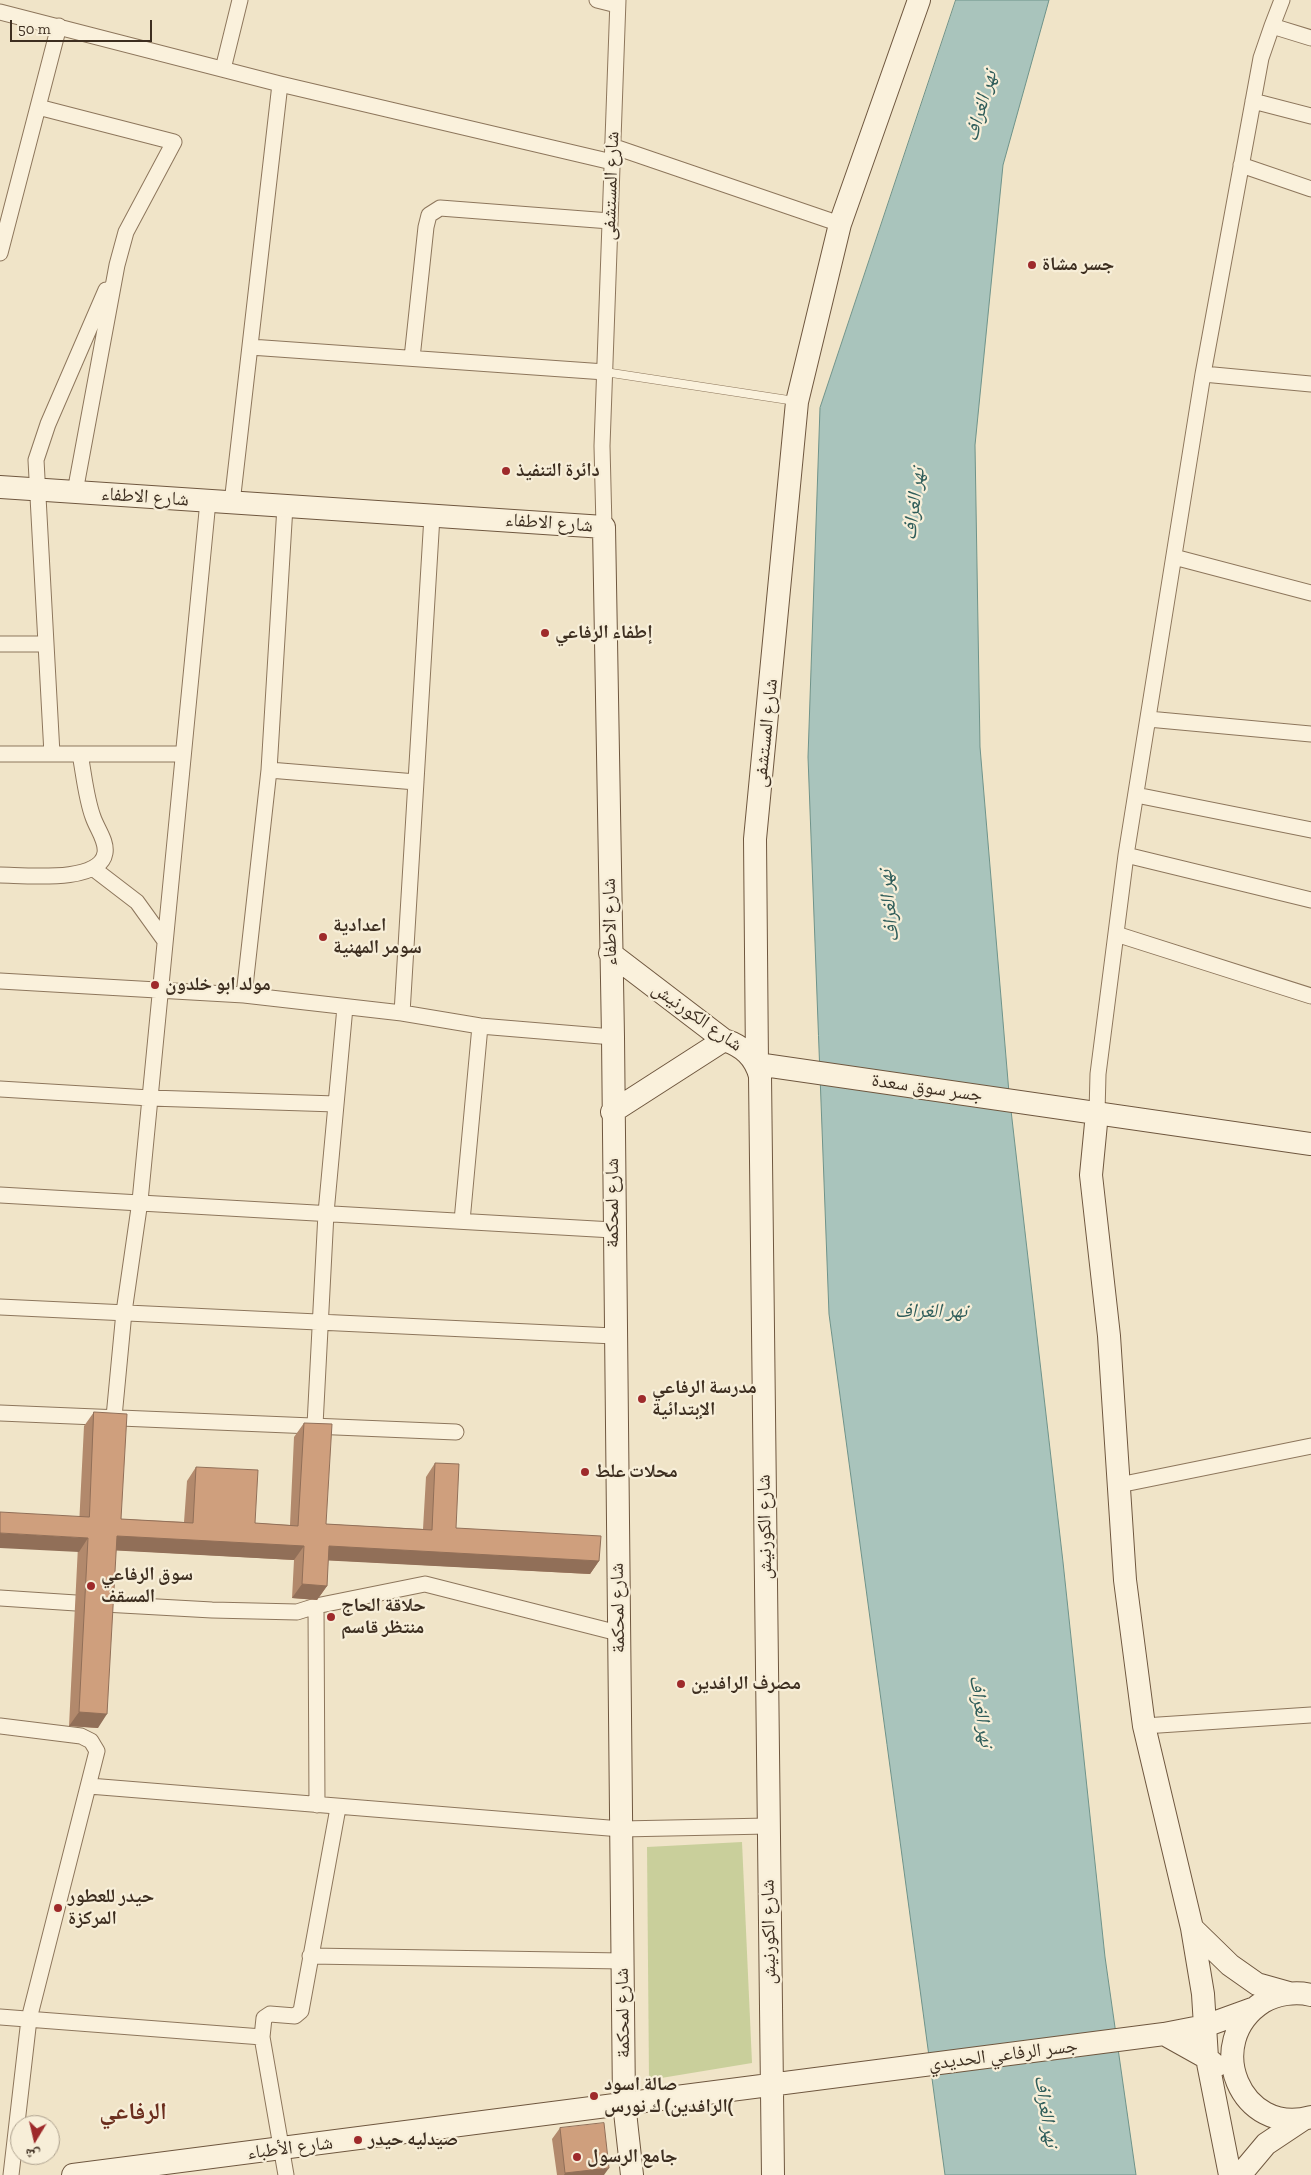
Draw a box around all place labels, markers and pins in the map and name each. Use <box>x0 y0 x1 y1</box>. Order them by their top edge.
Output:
place label: جسر مشاة <box>1042 254 1114 276</box>
marker: جسر مشاة <box>1026 259 1038 271</box>
place label: دائرة التنفيذ <box>516 460 600 482</box>
marker: دائرة التنفيذ <box>500 465 512 477</box>
place label: إطفاء الرفاعي <box>555 622 653 644</box>
marker: إطفاء الرفاعي <box>539 627 551 639</box>
place label: اعدادية سومر المهنية <box>333 915 422 959</box>
marker: اعدادية سومر المهنية <box>317 931 329 943</box>
place label: مولد ابو خلدون <box>165 974 271 996</box>
marker: مولد ابو خلدون <box>149 979 161 991</box>
place label: مدرسة الرفاعي الإبتدائية <box>652 1377 757 1421</box>
marker: مدرسة الرفاعي الإبتدائية <box>636 1393 648 1405</box>
place label: محلات علط <box>595 1461 678 1483</box>
marker: محلات علط <box>579 1466 591 1478</box>
place label: سوق الرفاعي المسقف <box>101 1564 193 1608</box>
marker: سوق الرفاعي المسقف <box>85 1580 97 1592</box>
place label: حلاقة الحاج منتظر قاسم <box>341 1595 426 1639</box>
marker: حلاقة الحاج منتظر قاسم <box>325 1611 337 1623</box>
place label: مصرف الرافدين <box>691 1673 801 1695</box>
marker: مصرف الرافدين <box>675 1678 687 1690</box>
place label: حيدر للعطور المركزة <box>68 1886 154 1930</box>
marker: حيدر للعطور المركزة <box>52 1902 64 1914</box>
place label: صالة اسود الرافدين) ك نورس( <box>604 2074 733 2118</box>
marker: صالة اسود الرافدين) ك نورس( <box>588 2090 600 2102</box>
place label: صيدليه حيدر <box>368 2129 458 2151</box>
marker: صيدليه حيدر <box>352 2134 364 2146</box>
place label: جامع الرسول <box>587 2146 678 2168</box>
marker: جامع الرسول <box>571 2151 583 2163</box>

